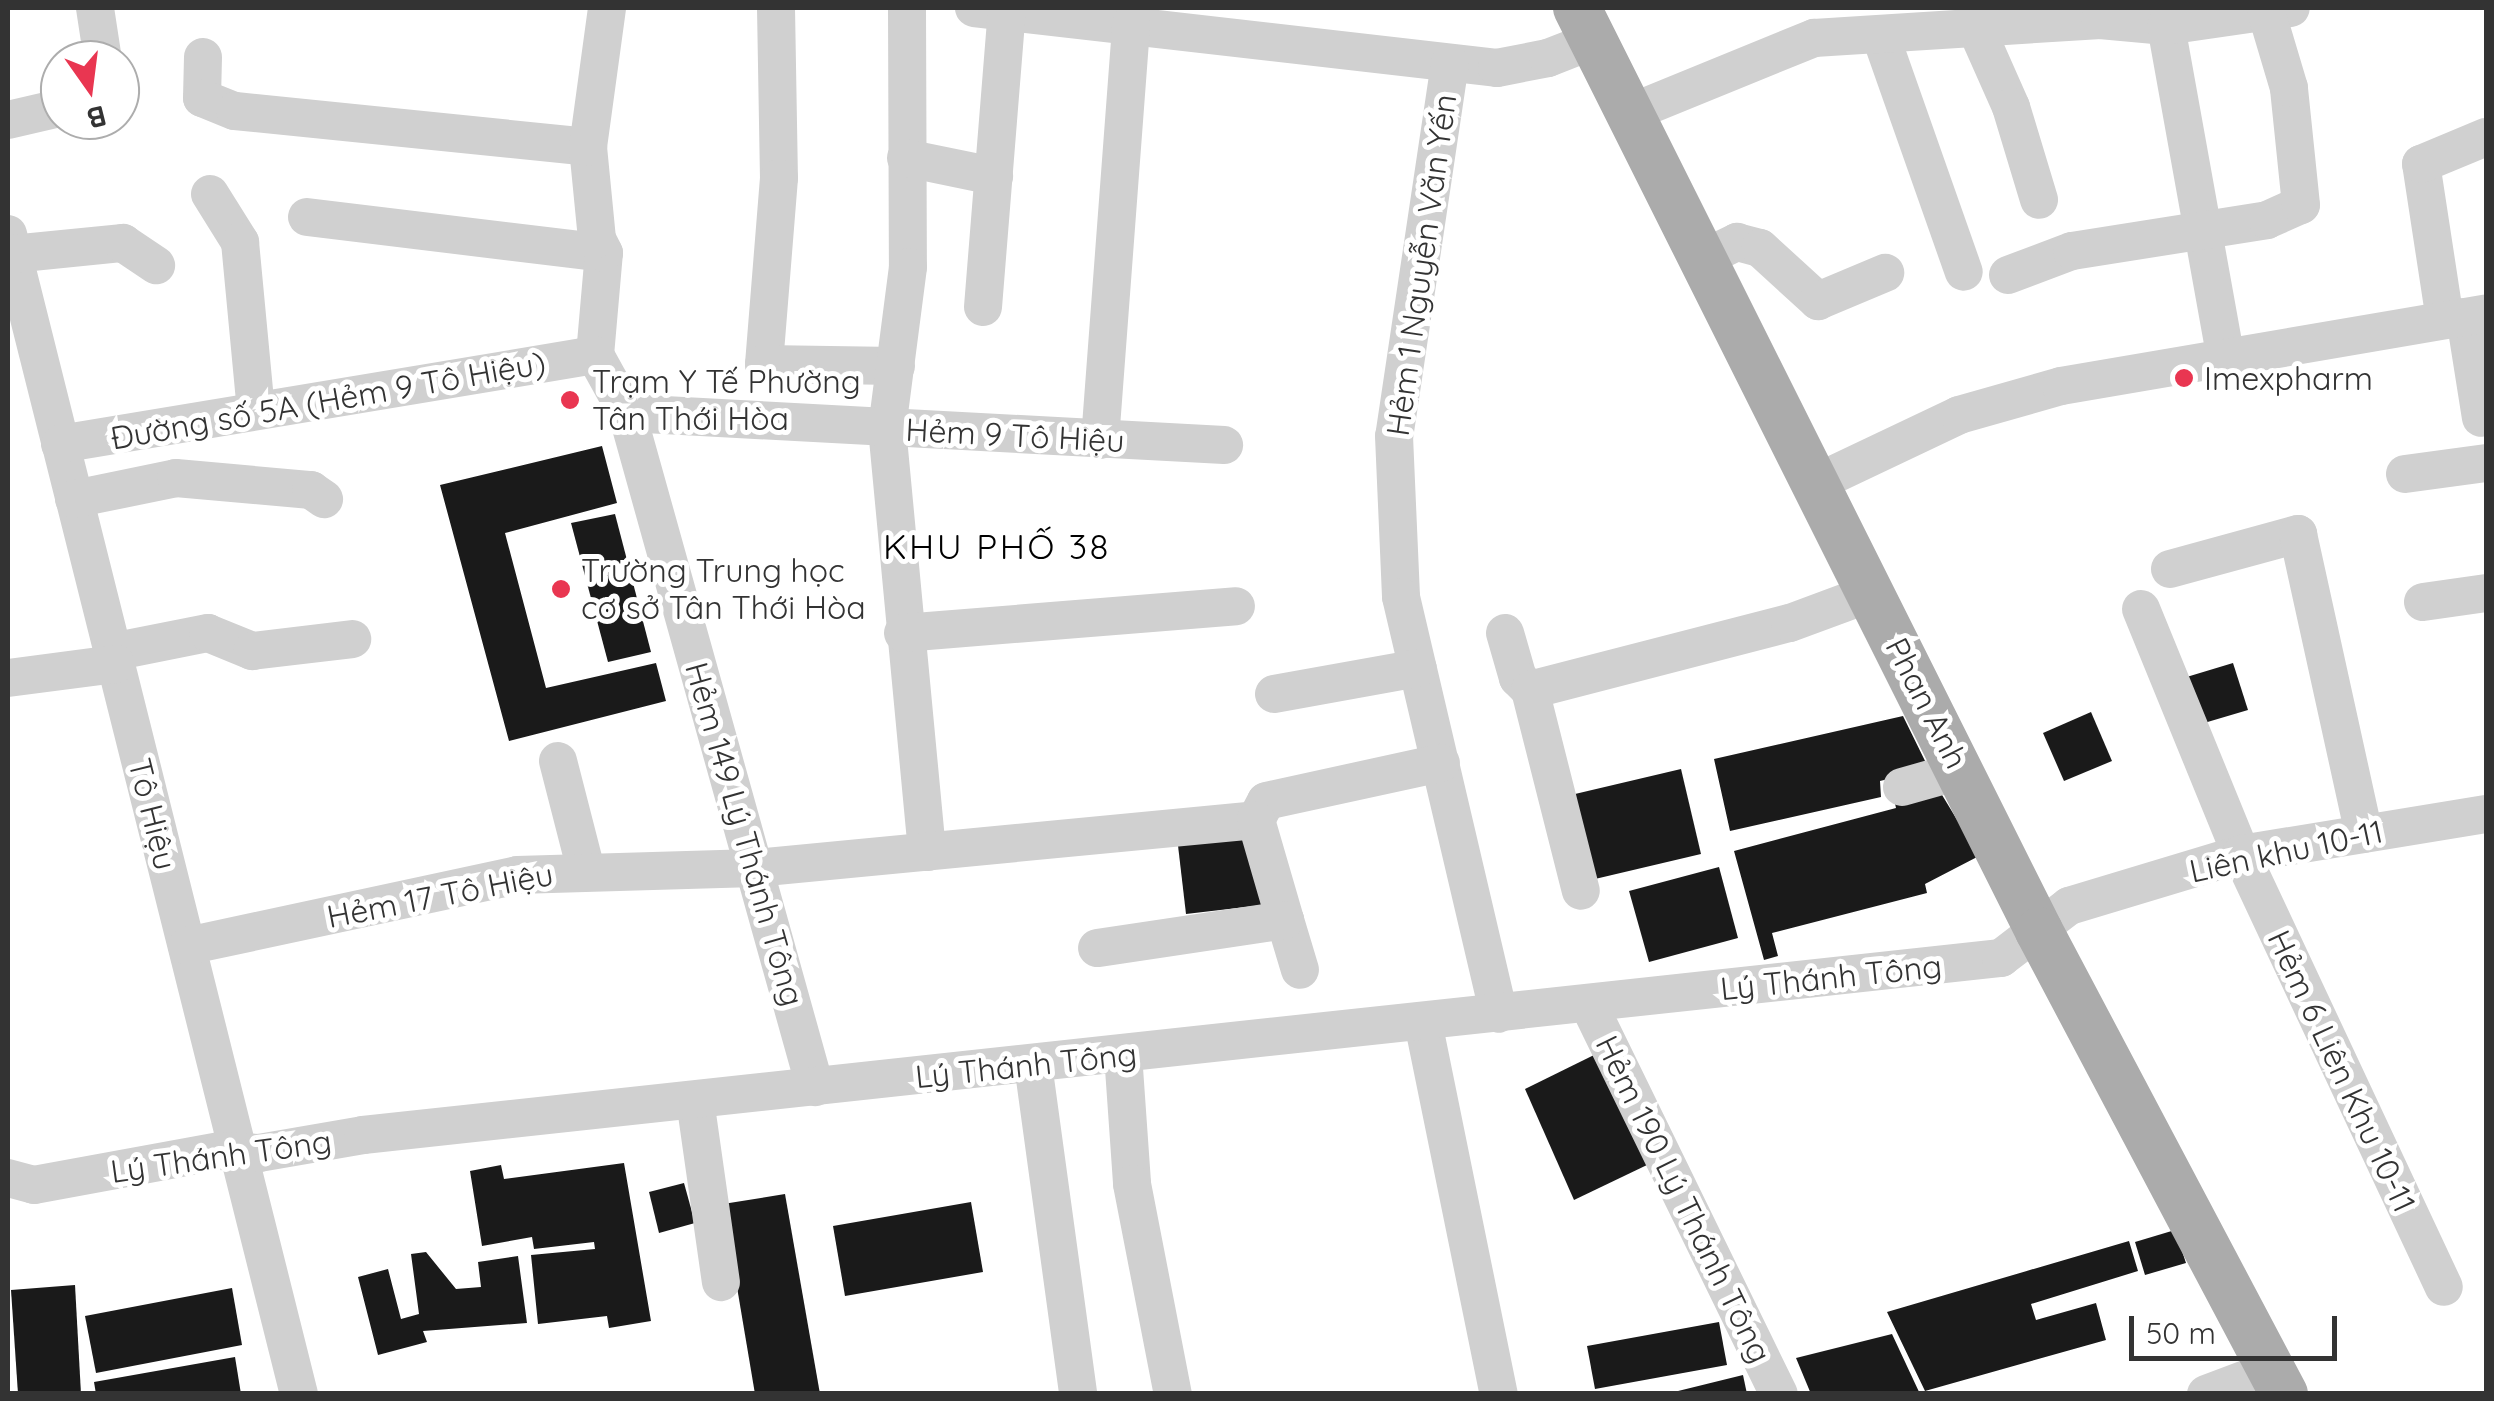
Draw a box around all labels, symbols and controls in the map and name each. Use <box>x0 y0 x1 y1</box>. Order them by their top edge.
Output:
north arrow <box>40 40 140 140</box>
street label: Hẻm 1 Nguyễn Văn Yến <box>1378 92 1464 438</box>
text: B <box>84 98 110 137</box>
street label: Đường số 5A (Hẻm 9 Tô Hiệu) <box>108 343 548 457</box>
place label: Imexpharm <box>2204 359 2373 397</box>
place label: Trạm Y Tế Phường Tân Thới Hòa <box>592 363 861 438</box>
marker: Imexpharm <box>2173 367 2195 389</box>
marker: Trạm Y Tế Phường Tân Thới Hòa <box>557 387 583 413</box>
street label: Hẻm 9 Tô Hiệu <box>905 410 1125 460</box>
district label: KHU PHỐ 38 <box>883 525 1111 567</box>
place label: Trường Trung học cơ sở Tân Thới Hòa <box>581 552 866 627</box>
marker: Trường Trung học cơ sở Tân Thới Hòa <box>550 578 572 600</box>
street label: Phan Anh <box>1878 631 1976 775</box>
street label: Hẻm 149 Lý Thánh Tông <box>677 658 813 1010</box>
street label: Tô Hiệu <box>121 754 185 874</box>
street label: Liên khu 10-11 <box>2186 812 2386 890</box>
street label: Hẻm 17 Tô Hiệu <box>324 854 556 936</box>
street label: Hẻm 6 Liên Khu 10-11 <box>2260 924 2424 1218</box>
street label: Lý Thánh Tông <box>1718 946 1944 1008</box>
street label: Hẻm 190 Lý Thánh Tông <box>1588 1029 1780 1369</box>
street label: Lý Thánh Tông <box>913 1034 1139 1096</box>
street label: Lý Thánh Tông <box>108 1121 334 1191</box>
scale bar <box>2134 1296 2342 1358</box>
text: 50 m <box>2146 1314 2216 1352</box>

